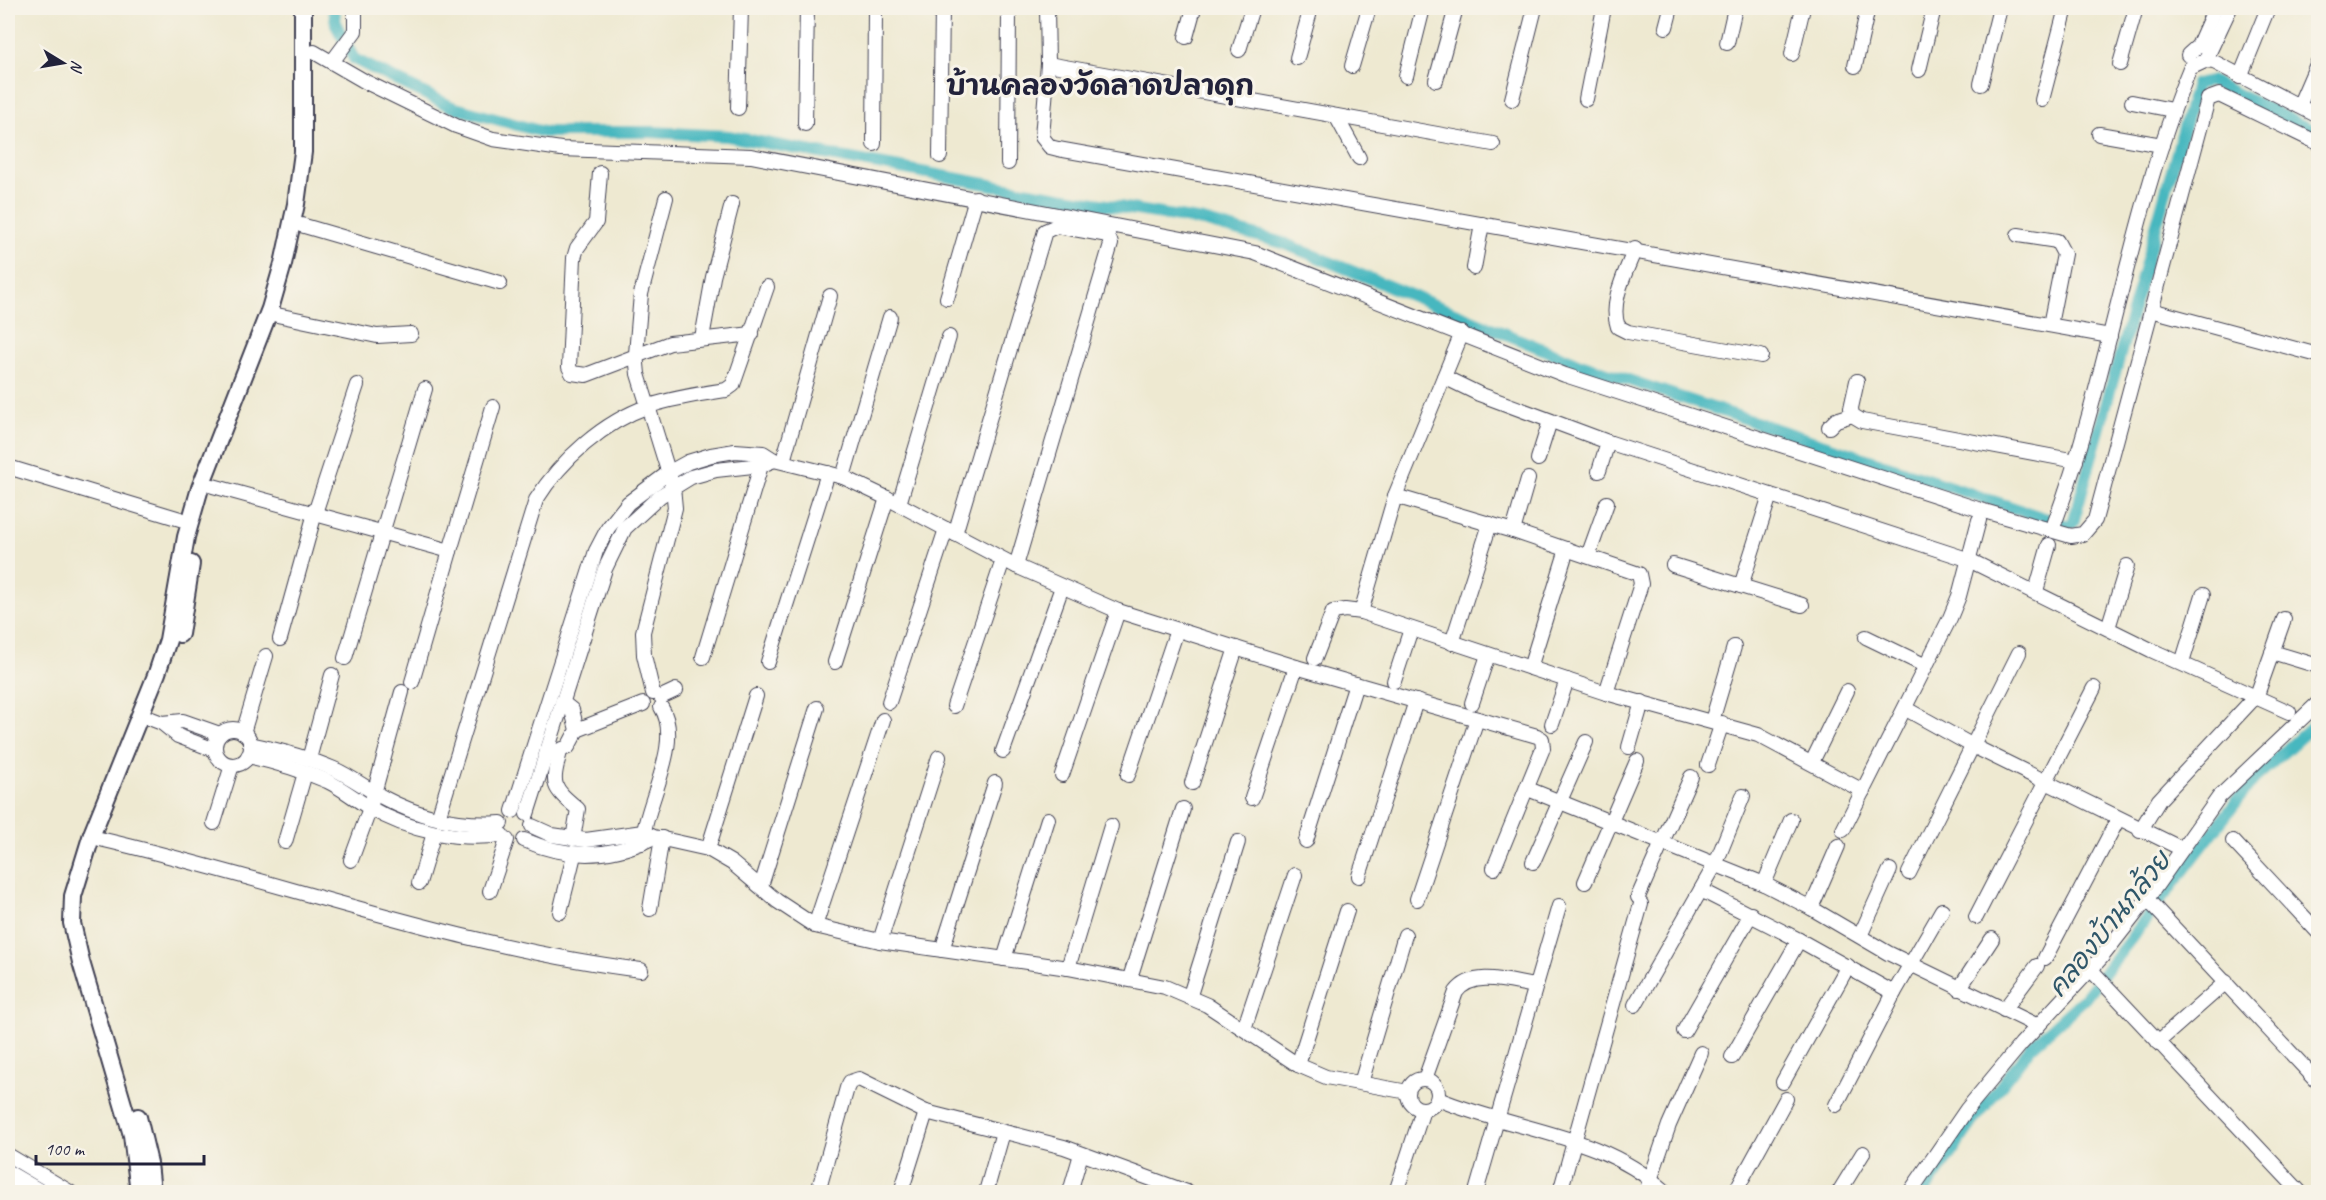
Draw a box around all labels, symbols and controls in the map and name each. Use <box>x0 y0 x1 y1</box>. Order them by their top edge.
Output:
north arrow <box>33 33 93 93</box>
text: N <box>65 59 88 75</box>
district label: บ้านคลองวัดลาดปลาดุก <box>946 67 1254 106</box>
water label: คลองบ้านกล้วย <box>2040 843 2179 1004</box>
scale bar <box>36 1128 204 1166</box>
text: 100 m <box>45 1138 86 1160</box>

